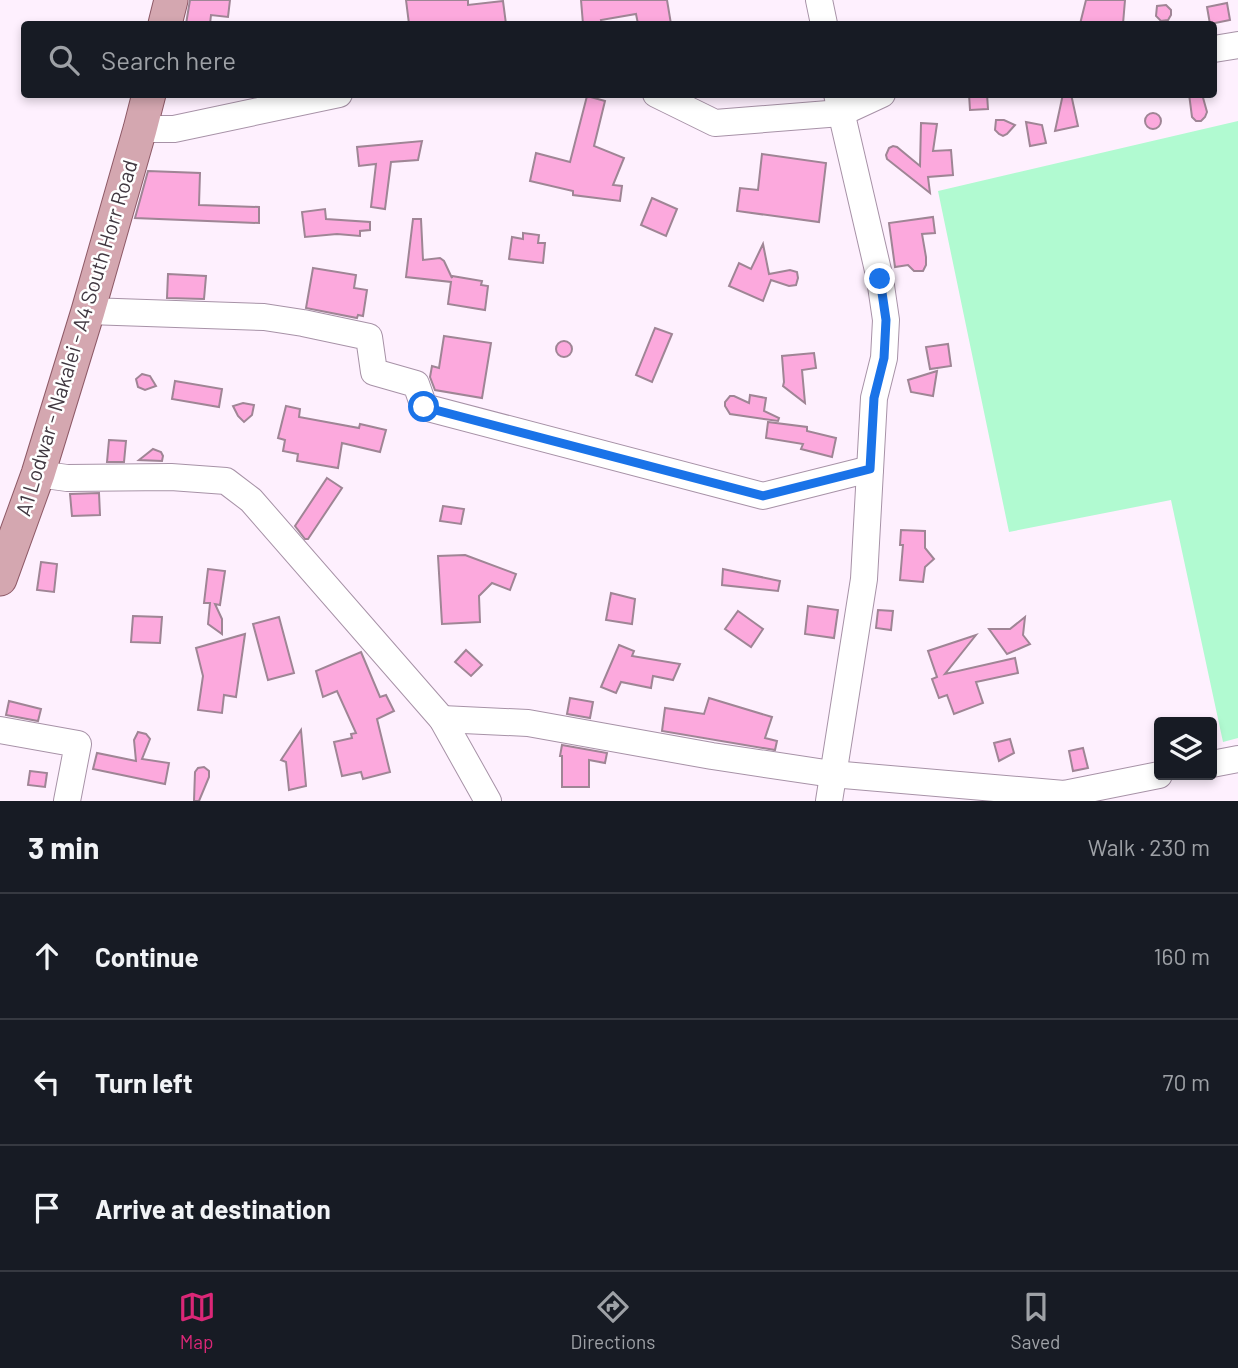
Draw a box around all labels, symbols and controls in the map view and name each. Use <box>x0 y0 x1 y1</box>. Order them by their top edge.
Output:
search box <box>21 21 1217 98</box>
icon: search <box>45 41 83 79</box>
text: Search here <box>101 44 236 75</box>
street label: A1 Lodwar - Nakalei - A4 South Horr Road <box>9 157 142 519</box>
route end <box>864 263 895 294</box>
route start <box>408 391 439 422</box>
map controls <box>1154 717 1217 780</box>
button: layers <box>1154 717 1217 780</box>
text: 3 min <box>28 829 99 865</box>
text: Walk · 230 m <box>1088 833 1210 861</box>
icon: ahead <box>28 937 66 975</box>
text: Continue <box>95 941 199 972</box>
text: 160 m <box>1153 942 1210 970</box>
icon: left <box>28 1063 66 1101</box>
text: Turn left <box>95 1067 193 1098</box>
text: 70 m <box>1163 1068 1210 1096</box>
icon: arrive <box>28 1189 66 1227</box>
text: Arrive at destination <box>95 1193 331 1224</box>
tab: Map <box>178 1288 216 1353</box>
tab: Directions <box>571 1288 656 1353</box>
tab: Saved <box>1011 1288 1060 1353</box>

